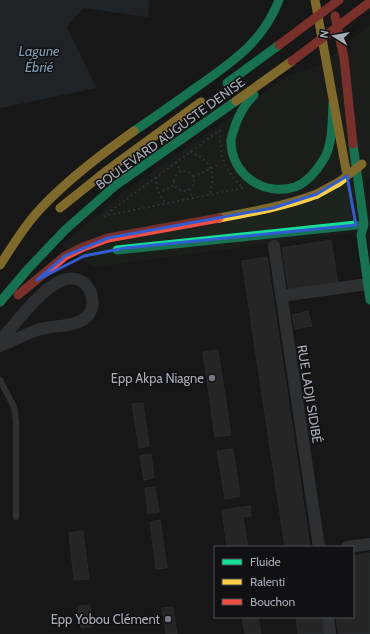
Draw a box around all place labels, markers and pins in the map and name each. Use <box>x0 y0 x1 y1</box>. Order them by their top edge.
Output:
place label: Epp Akpa Niagne <box>111 370 204 386</box>
marker: Epp Akpa Niagne <box>207 373 217 383</box>
place label: Epp Yobou Clément <box>51 611 161 627</box>
marker: Epp Yobou Clément <box>163 614 173 624</box>

